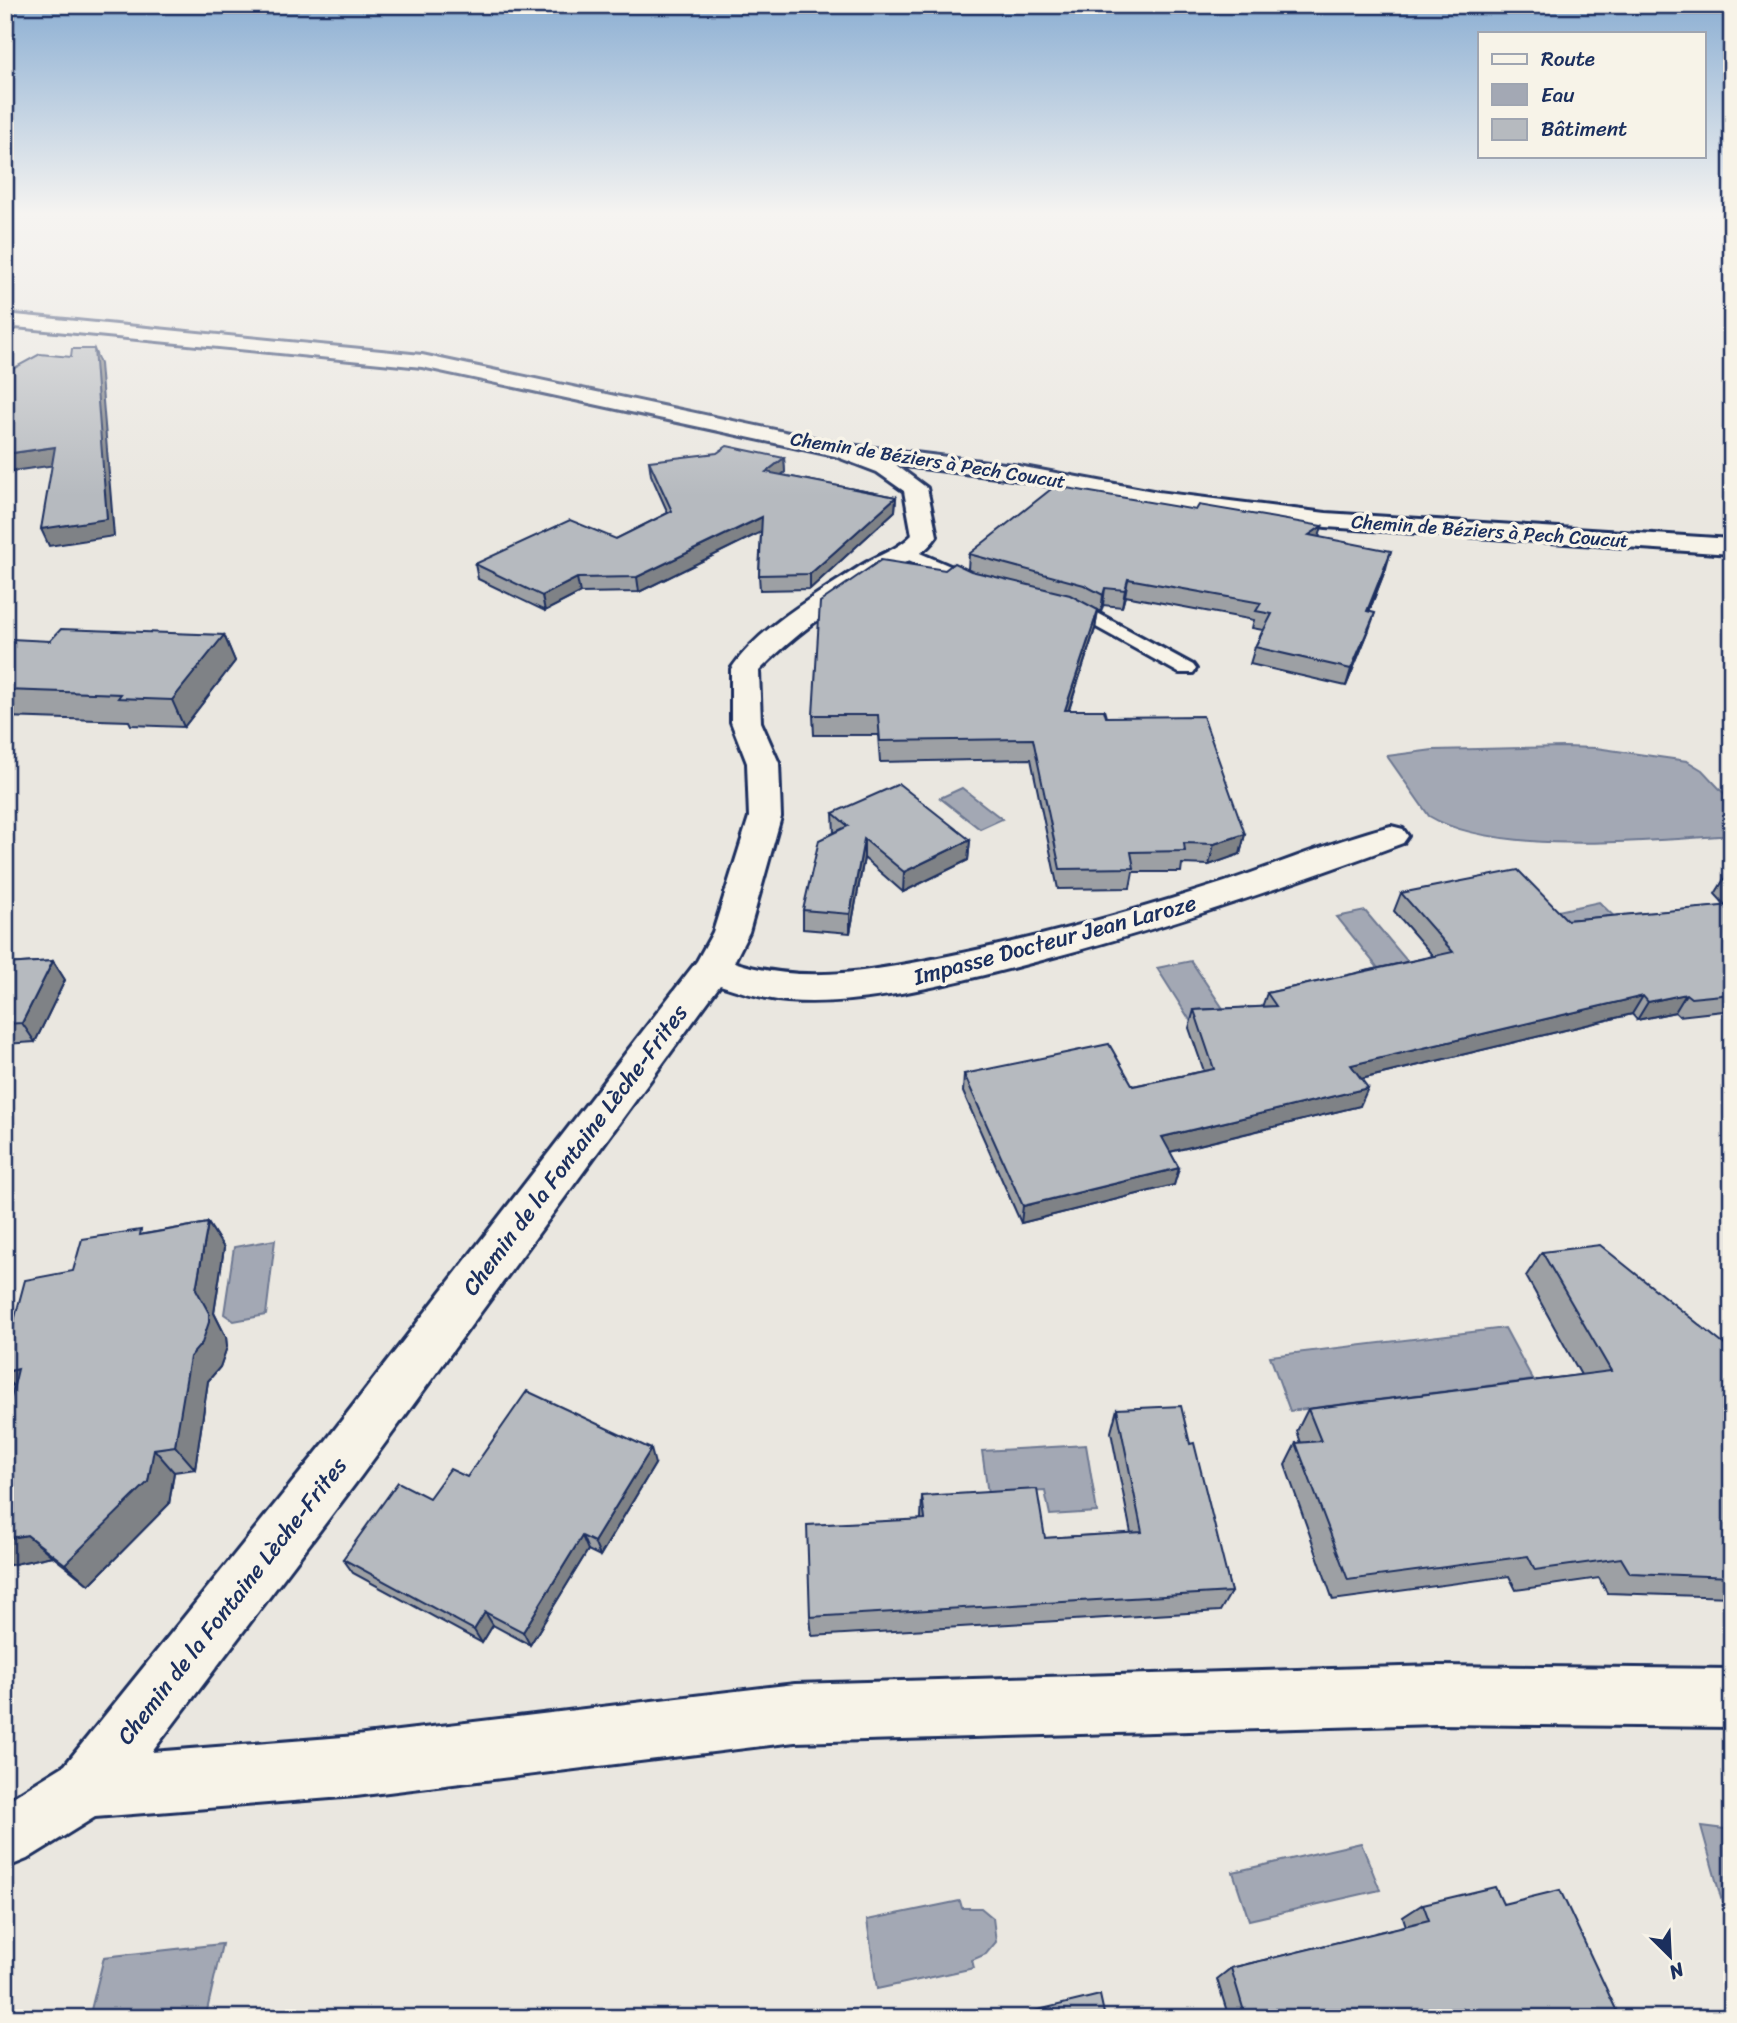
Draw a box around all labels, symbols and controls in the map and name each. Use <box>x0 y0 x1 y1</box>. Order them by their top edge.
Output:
legend <box>1478 32 1706 158</box>
text: Route <box>1541 40 1595 78</box>
text: Eau <box>1541 76 1575 114</box>
text: Bâtiment <box>1541 110 1627 148</box>
street label: Chemin de Béziers à Pech Coucut <box>788 422 1068 498</box>
street label: Chemin de Béziers à Pech Coucut <box>1350 505 1630 557</box>
street label: Impasse Docteur Jean Laroze <box>908 882 1201 998</box>
street label: Chemin de la Fontaine Lèche-Frites <box>451 995 699 1305</box>
street label: Chemin de la Fontaine Lèche-Frites <box>106 1448 358 1754</box>
north arrow <box>1636 1922 1706 1992</box>
text: N <box>1663 1953 1690 1989</box>

